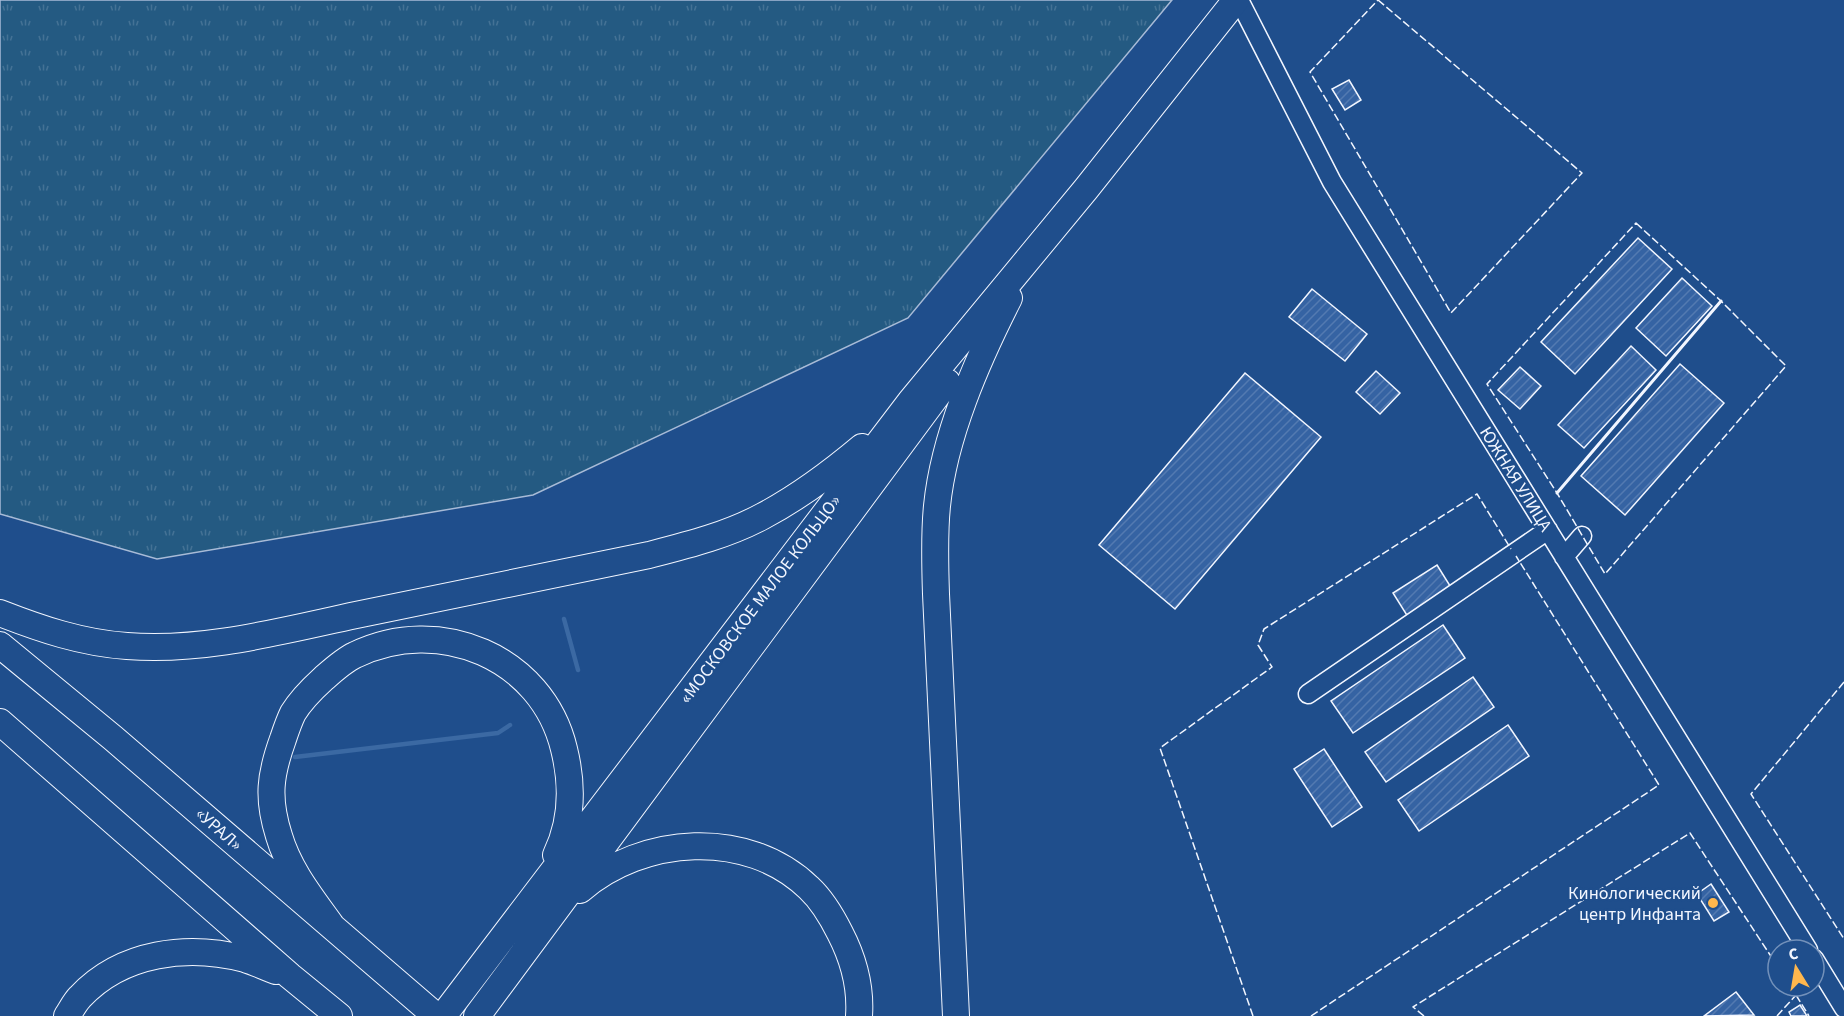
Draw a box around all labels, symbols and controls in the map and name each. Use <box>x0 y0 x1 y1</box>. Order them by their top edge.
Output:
street label: ЮЖНАЯ УЛИЦА <box>1473 422 1558 537</box>
street label: «МОСКОВСКОЕ МАЛОЕ КОЛЬЦО» <box>674 490 847 709</box>
street label: «УРАЛ» <box>190 802 248 857</box>
place label: Кинологический центр Инфанта <box>1568 881 1701 927</box>
marker: Кинологический центр Инфанта <box>1706 896 1720 910</box>
north arrow <box>1766 938 1826 998</box>
text: С <box>1787 943 1800 966</box>

